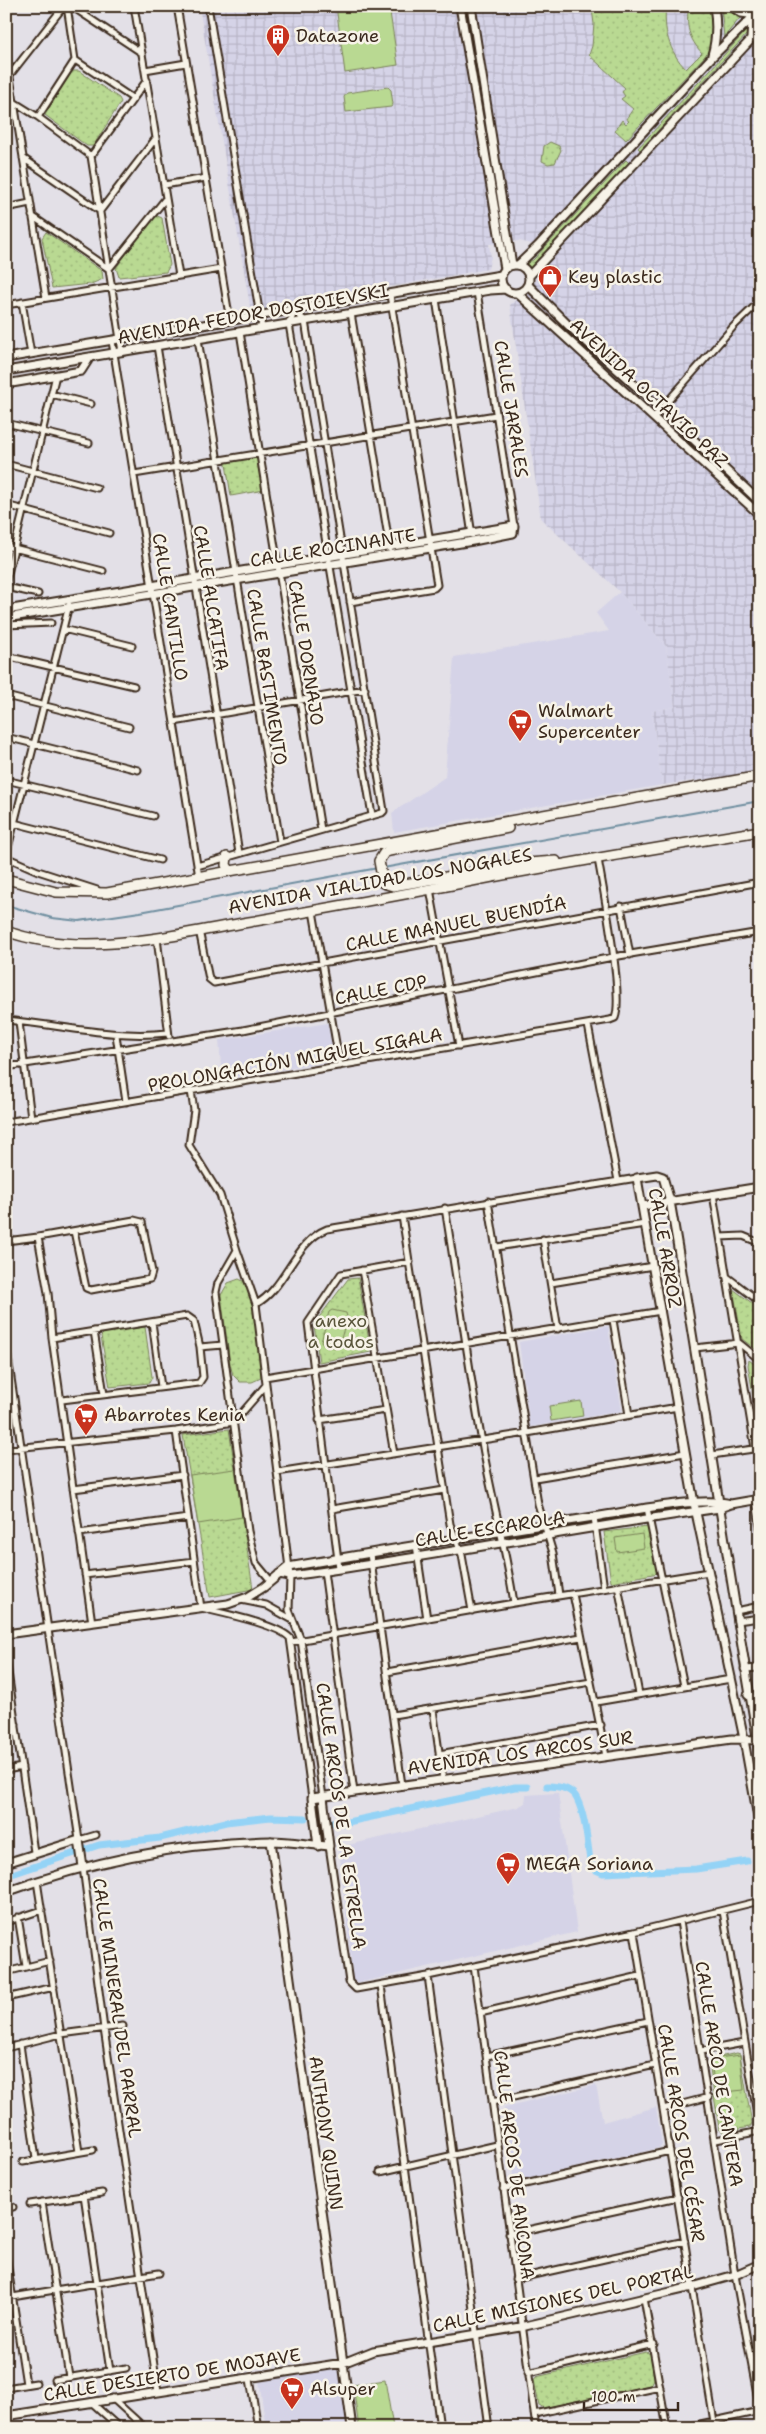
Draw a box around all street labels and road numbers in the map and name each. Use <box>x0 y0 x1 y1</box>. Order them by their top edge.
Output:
street label: AVENIDA FEDOR DOSTOIEVSKI <box>115 278 391 350</box>
street label: AVENIDA OCTAVIO PAZ <box>564 313 734 473</box>
street label: CALLE JARALES <box>488 339 534 479</box>
street label: CALLE ALCATIFA <box>188 523 234 673</box>
street label: CALLE ROCINANTE <box>248 523 418 573</box>
street label: CALLE CANTILLO <box>146 532 194 682</box>
street label: CALLE DORNAJO <box>283 579 329 727</box>
street label: CALLE BASTIMENTO <box>241 587 293 767</box>
street label: AVENIDA VIALIDAD LOS NOGALES <box>226 842 534 920</box>
street label: CALLE MANUEL BUENDÍA <box>344 891 568 957</box>
street label: CALLE CDP <box>333 969 429 1011</box>
street label: PROLONGACIÓN MIGUEL SIGALA <box>146 1022 444 1098</box>
street label: CALLE ARROZ <box>643 1186 687 1310</box>
street label: CALLE ESCAROLA <box>413 1505 567 1553</box>
street label: CALLE ARCOS DE LA ESTRELLA <box>310 1681 372 1951</box>
street label: AVENIDA LOS ARCOS SUR <box>406 1725 634 1781</box>
street label: CALLE MINERAL DEL PARRAL <box>87 1876 147 2140</box>
street label: CALLE ARCO DE CANTERA <box>689 1959 749 2189</box>
street label: CALLE ARCOS DEL CÉSAR <box>652 2022 710 2244</box>
street label: CALLE ARCOS DE ANCONA <box>488 2049 540 2281</box>
street label: ANTHONY QUINN <box>303 2054 349 2212</box>
street label: CALLE MISIONES DEL PORTAL <box>430 2260 696 2338</box>
street label: CALLE DESIERTO DE MOJAVE <box>42 2343 302 2407</box>

